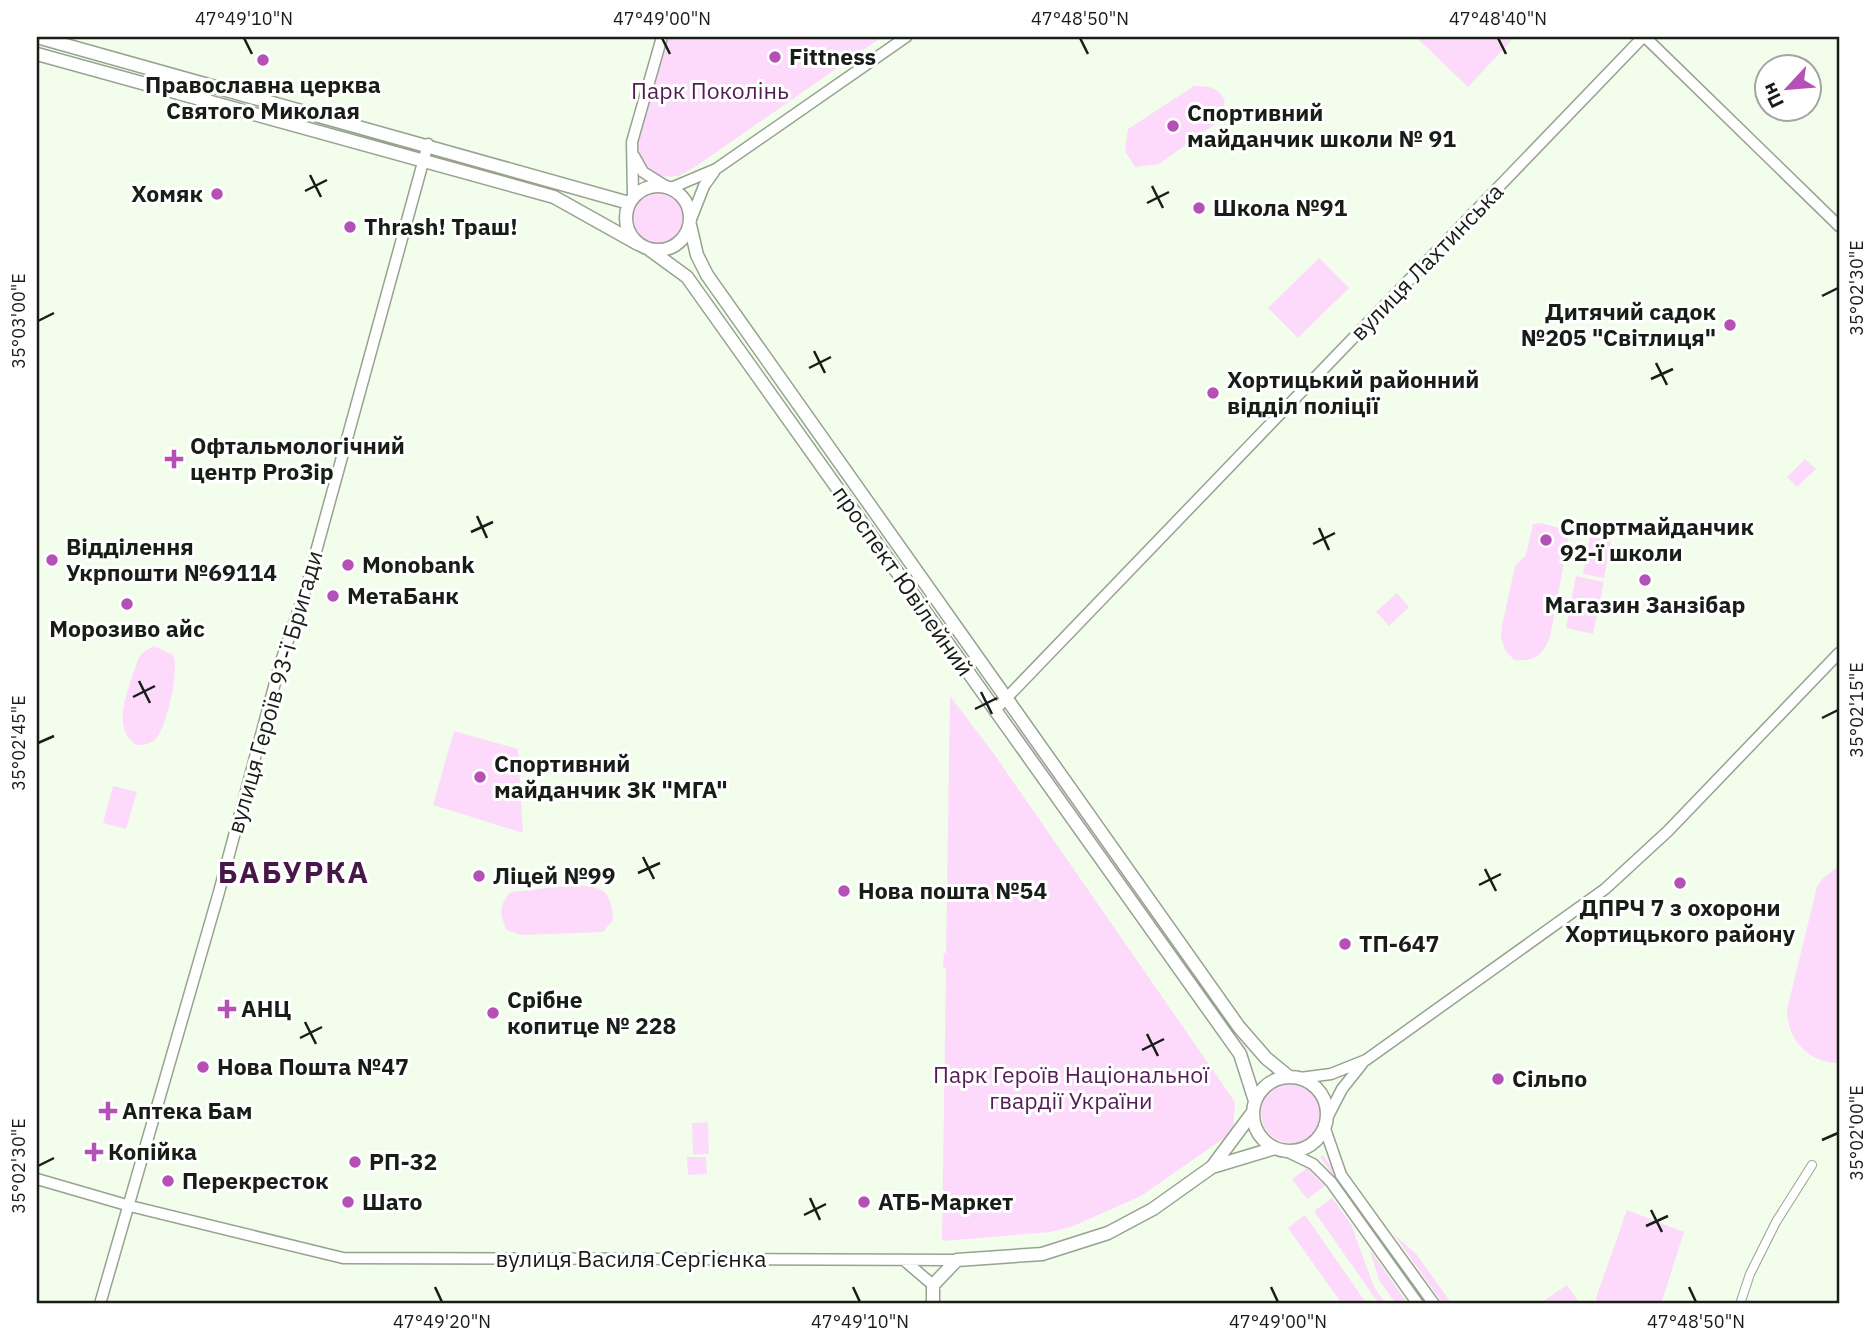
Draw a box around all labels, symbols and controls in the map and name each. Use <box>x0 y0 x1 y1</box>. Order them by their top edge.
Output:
text: 47°49'10"N <box>195 7 293 30</box>
text: 47°49'00"N <box>613 7 711 30</box>
text: 47°48'50"N <box>1031 7 1129 30</box>
text: 47°48'40"N <box>1449 7 1547 30</box>
place label: Fittness <box>789 41 876 71</box>
marker: Fittness <box>767 49 783 65</box>
marker: Православна церква Святого Миколая <box>255 52 271 68</box>
north arrow <box>1754 52 1824 122</box>
place label: Православна церква Святого Миколая <box>145 69 381 125</box>
park label: Парк Поколінь <box>631 75 789 105</box>
text: Пн <box>1756 79 1789 112</box>
place label: Спортивний майданчик школи № 91 <box>1187 97 1456 153</box>
marker: Спортивний майданчик школи № 91 <box>1165 118 1181 134</box>
street label: вулиця Лахтинська <box>1343 176 1509 346</box>
place label: Хомяк <box>131 178 203 208</box>
marker: Хомяк <box>209 186 225 202</box>
place label: Школа №91 <box>1213 192 1348 222</box>
marker: Школа №91 <box>1191 200 1207 216</box>
place label: Thrash! Траш! <box>364 211 518 241</box>
marker: Thrash! Траш! <box>342 219 358 235</box>
text: 35°02'30"E <box>1845 240 1868 336</box>
text: 35°03'00"E <box>7 273 30 369</box>
place label: Дитячий садок №205 "Свiтлиця" <box>1521 296 1716 352</box>
marker: Дитячий садок №205 "Свiтлиця" <box>1722 317 1738 333</box>
place label: Хортицький районний відділ поліції <box>1227 364 1479 420</box>
marker: Хортицький районний відділ поліції <box>1205 385 1221 401</box>
place label: Офтальмологічний центр ProЗір <box>190 430 405 486</box>
marker: Офтальмологічний центр ProЗір <box>164 449 184 469</box>
street label: проспект Ювілейний <box>827 479 981 682</box>
place label: Спортмайданчик 92-ї школи <box>1560 511 1754 567</box>
place label: Відділення Укрпошти №69114 <box>66 531 277 587</box>
marker: Спортмайданчик 92-ї школи <box>1538 532 1554 548</box>
street label: вулиця Героїв 93-ї Бригади <box>219 547 329 837</box>
place label: Monobank <box>362 549 475 579</box>
marker: Відділення Укрпошти №69114 <box>44 552 60 568</box>
marker: Monobank <box>340 557 356 573</box>
marker: Магазин Занзібар <box>1637 572 1653 588</box>
place label: МетаБанк <box>347 580 459 610</box>
marker: МетаБанк <box>325 588 341 604</box>
place label: Магазин Занзібар <box>1545 589 1745 619</box>
marker: Морозиво айс <box>119 596 135 612</box>
place label: Морозиво айс <box>49 613 205 643</box>
text: 35°02'15"E <box>1845 662 1868 758</box>
text: 35°02'45"E <box>7 695 30 791</box>
place label: Спортивний майданчик ЗК "МГА" <box>494 748 728 804</box>
marker: Спортивний майданчик ЗК "МГА" <box>472 769 488 785</box>
district label: БАБУРКА <box>218 852 370 891</box>
place label: Ліцей №99 <box>493 860 615 890</box>
marker: Ліцей №99 <box>471 868 487 884</box>
place label: Нова пошта №54 <box>858 875 1047 905</box>
marker: ДПРЧ 7 з охорони Хортицького району <box>1672 875 1688 891</box>
marker: Нова пошта №54 <box>836 883 852 899</box>
place label: ДПРЧ 7 з охорони Хортицького району <box>1565 892 1796 948</box>
place label: ТП-647 <box>1359 928 1439 958</box>
marker: ТП-647 <box>1337 936 1353 952</box>
place label: Срібне копитце № 228 <box>507 984 676 1040</box>
place label: АНЦ <box>241 993 291 1023</box>
marker: АНЦ <box>219 1001 235 1017</box>
marker: Срібне копитце № 228 <box>485 1005 501 1021</box>
place label: Нова Пошта №47 <box>217 1051 409 1081</box>
marker: Нова Пошта №47 <box>195 1059 211 1075</box>
park label: Парк Героїв Національної гвардії України <box>933 1059 1210 1115</box>
place label: Сільпо <box>1512 1063 1587 1093</box>
marker: Сільпо <box>1490 1071 1506 1087</box>
text: 35°02'00"E <box>1845 1085 1868 1181</box>
place label: Аптека Бам <box>122 1095 252 1125</box>
marker: Аптека Бам <box>100 1103 116 1119</box>
text: 35°02'30"E <box>7 1118 30 1214</box>
place label: Копійка <box>108 1136 197 1166</box>
marker: Копійка <box>86 1144 102 1160</box>
place label: РП-32 <box>369 1146 437 1176</box>
marker: РП-32 <box>347 1154 363 1170</box>
place label: Перекресток <box>182 1165 329 1195</box>
marker: Перекресток <box>160 1173 176 1189</box>
place label: Шато <box>362 1186 423 1216</box>
place label: АТБ-Маркет <box>878 1186 1013 1216</box>
marker: Шато <box>340 1194 356 1210</box>
marker: АТБ-Маркет <box>856 1194 872 1210</box>
street label: вулиця Василя Сергієнка <box>496 1243 766 1273</box>
text: 47°49'20"N <box>393 1310 491 1333</box>
text: 47°49'10"N <box>811 1310 909 1333</box>
text: 47°49'00"N <box>1229 1310 1327 1333</box>
text: 47°48'50"N <box>1647 1310 1745 1333</box>

